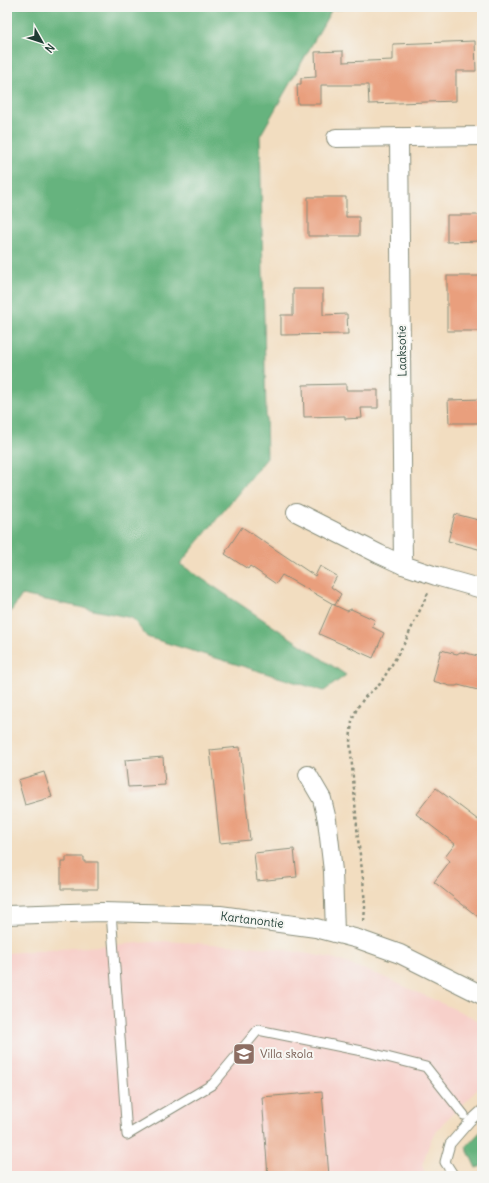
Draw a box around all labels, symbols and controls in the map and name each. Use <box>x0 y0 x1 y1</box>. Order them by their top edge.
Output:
north arrow <box>22 22 62 62</box>
text: N <box>42 41 58 56</box>
street label: Laaksotie <box>394 325 409 377</box>
street label: Kartanontie <box>220 908 285 931</box>
school or university icon: Villa skola <box>231 1041 257 1067</box>
place label: Villa skola <box>260 1046 313 1061</box>

